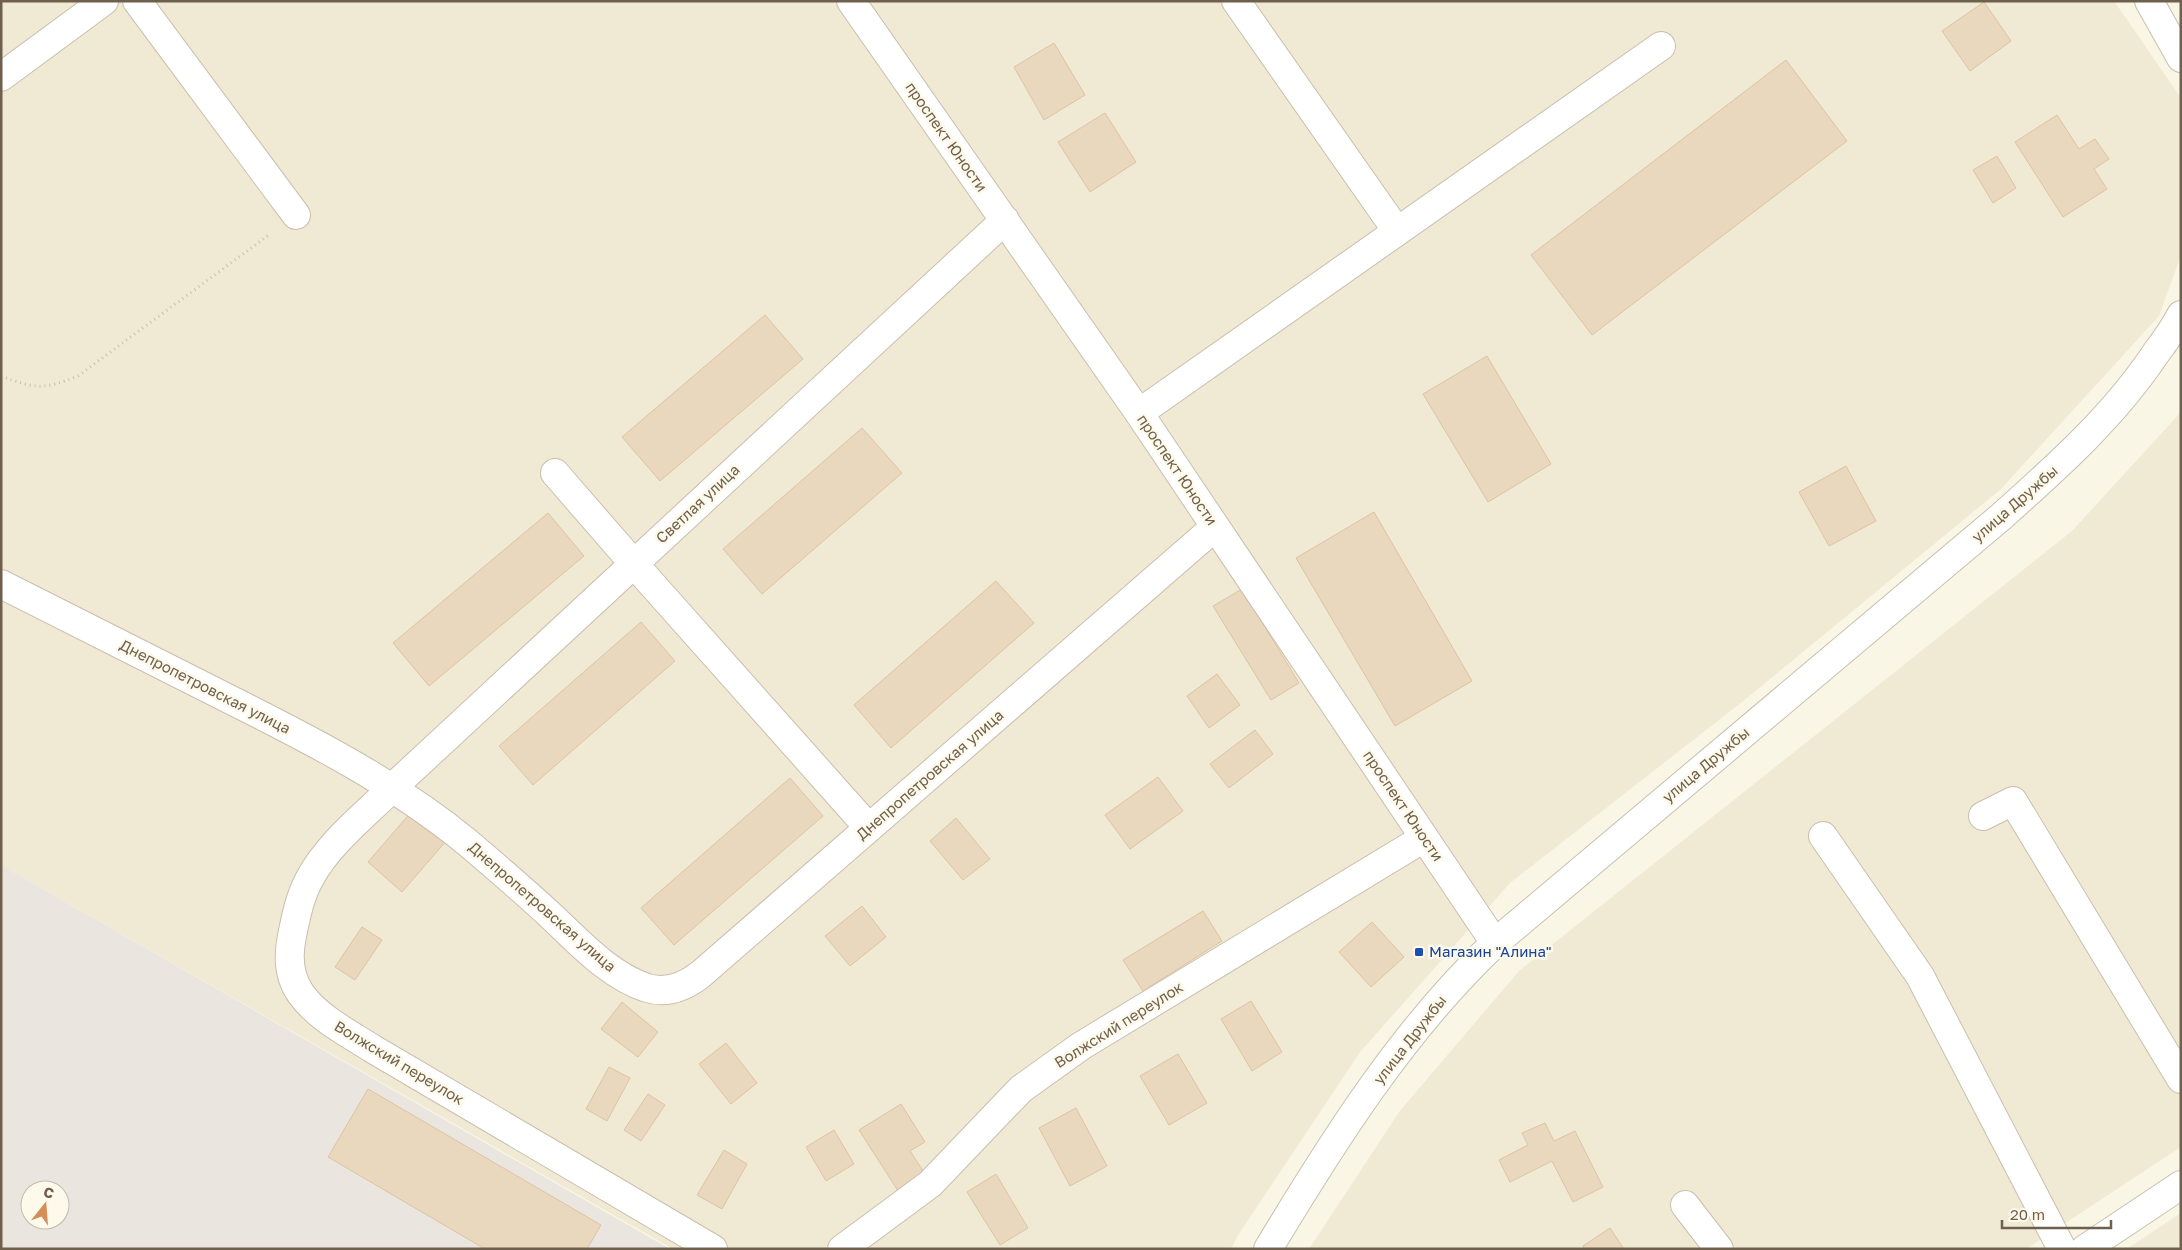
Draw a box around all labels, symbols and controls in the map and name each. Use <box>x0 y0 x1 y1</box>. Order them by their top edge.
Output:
street label: проспект Юности <box>902 78 991 195</box>
street label: проспект Юности <box>1134 411 1222 528</box>
street label: Светлая улица <box>652 460 743 547</box>
street label: улица Дружбы <box>1968 461 2061 545</box>
street label: Днепропетровская улица <box>117 635 294 737</box>
street label: Днепропетровская улица <box>852 705 1007 843</box>
street label: улица Дружбы <box>1658 723 1752 806</box>
street label: проспект Юности <box>1360 747 1448 864</box>
street label: Днепропетровская улица <box>465 837 620 975</box>
place label: Магазин "Алина" <box>1429 942 1552 960</box>
marker: Магазин "Алина" <box>1413 946 1425 958</box>
street label: Волжский переулок <box>1051 977 1186 1071</box>
street label: улица Дружбы <box>1369 991 1450 1087</box>
street label: Волжский переулок <box>331 1016 468 1108</box>
north arrow <box>20 1180 70 1230</box>
text: С <box>42 1183 56 1202</box>
scale bar <box>2002 1198 2111 1230</box>
text: 20 m <box>2010 1205 2045 1223</box>

